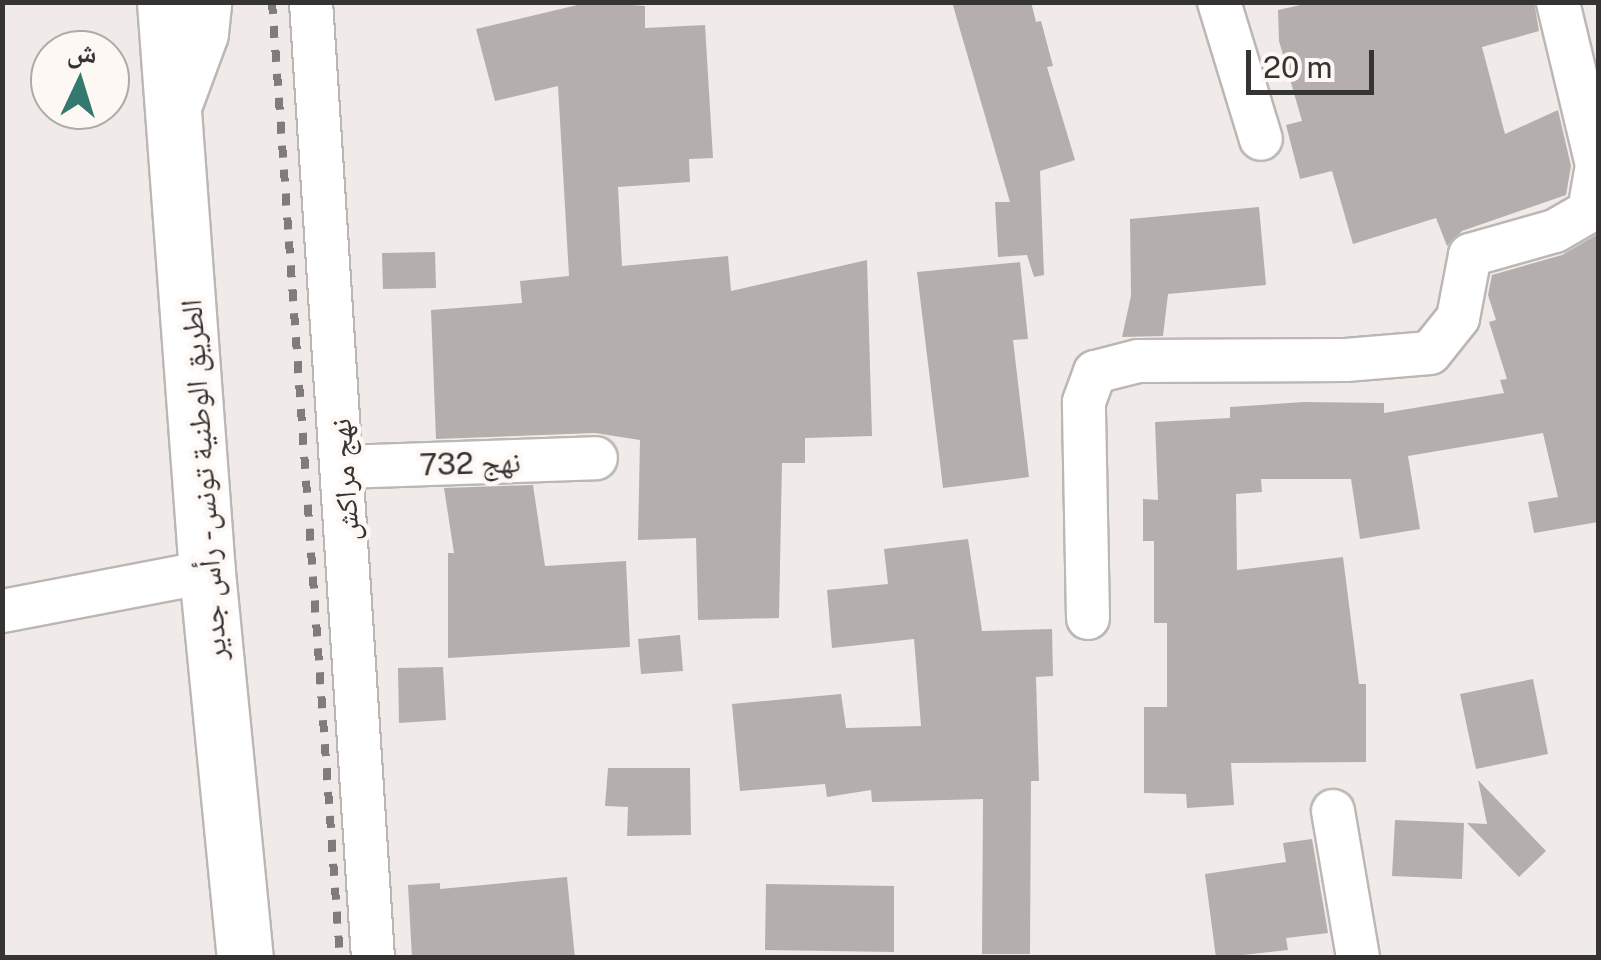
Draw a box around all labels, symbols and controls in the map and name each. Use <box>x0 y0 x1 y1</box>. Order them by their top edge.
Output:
north arrow <box>30 30 130 130</box>
scale bar <box>1251 30 1378 92</box>
text: ش <box>66 34 98 69</box>
text: 20 m <box>1263 49 1332 85</box>
street label: الطريق الوطنية تونس - رأس جدير <box>172 294 234 666</box>
street label: نهج مراكش <box>322 417 366 543</box>
street label: نهج 732 <box>419 443 521 483</box>

